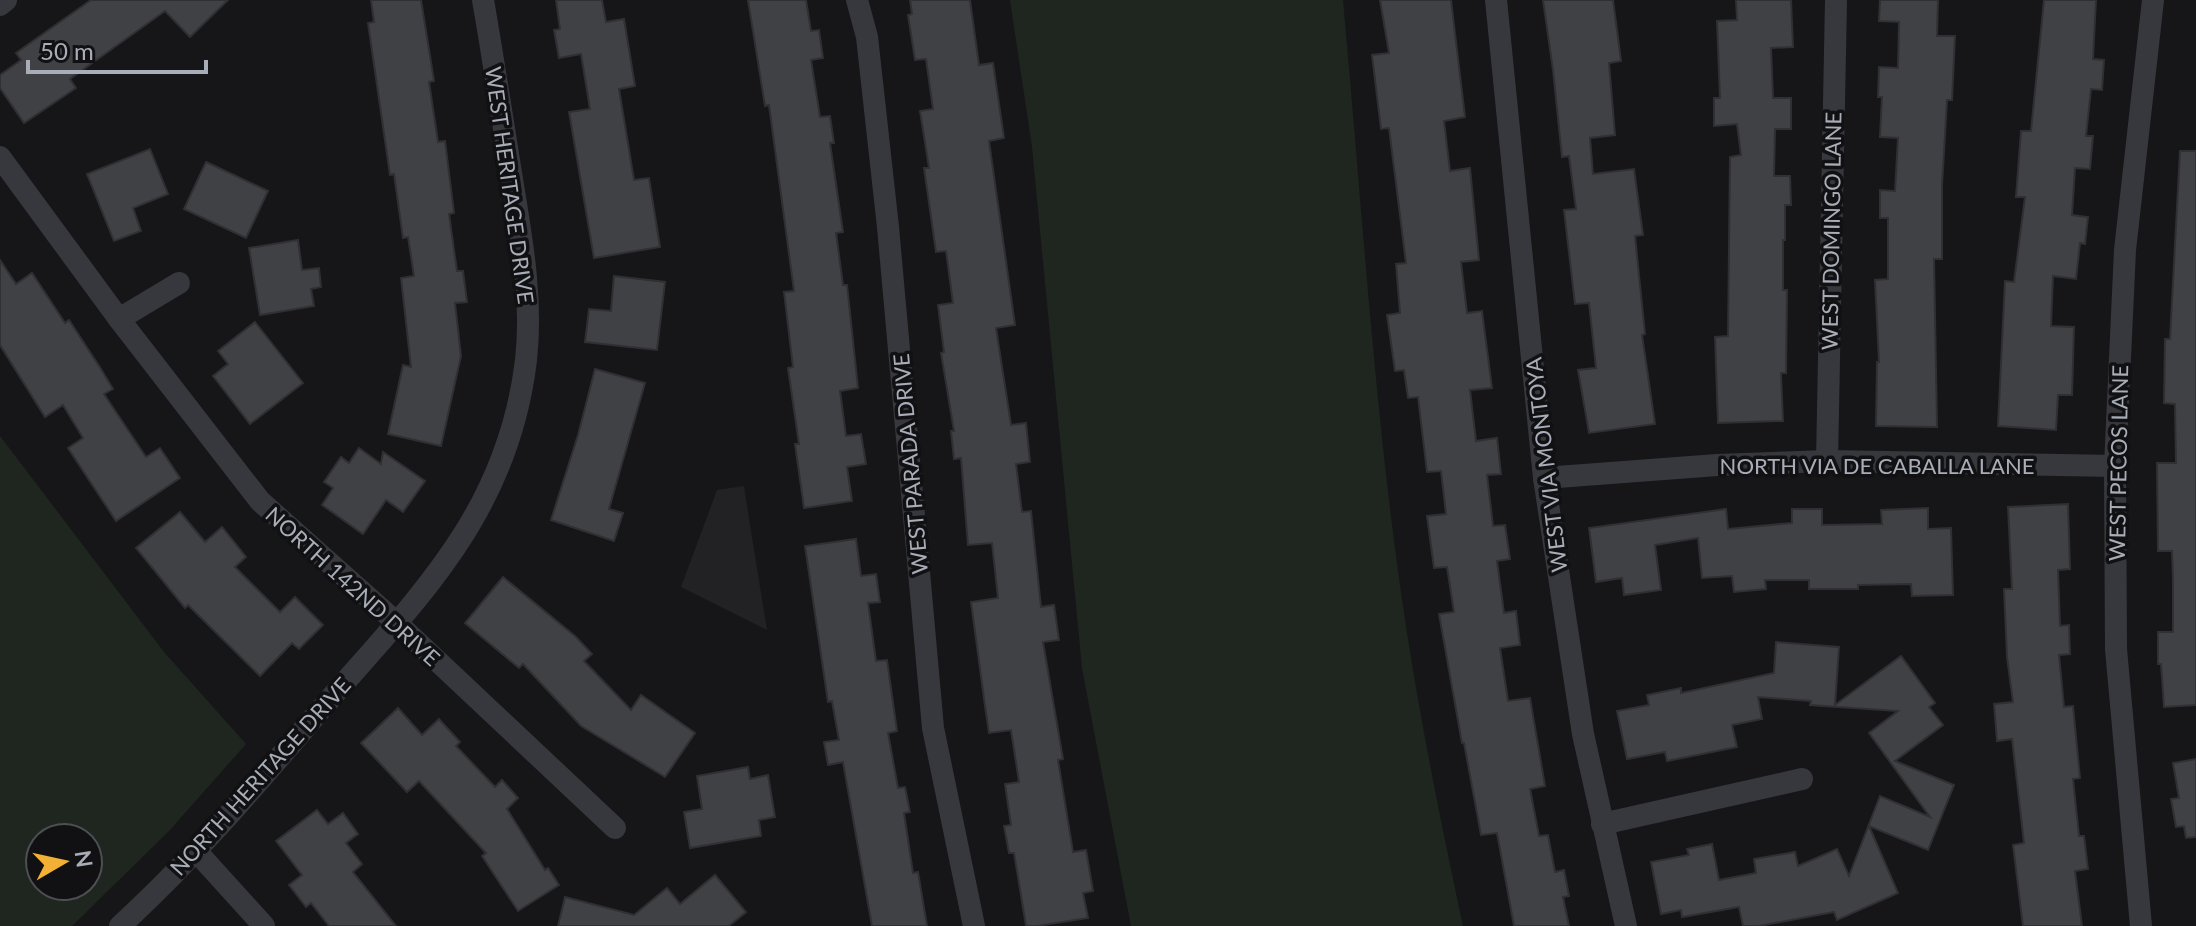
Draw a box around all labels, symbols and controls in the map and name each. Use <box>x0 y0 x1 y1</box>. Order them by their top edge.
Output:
scale bar <box>28 24 206 74</box>
text: 50 m <box>40 36 94 65</box>
street label: WEST HERITAGE DRIVE <box>480 65 540 305</box>
street label: WEST DOMINGO LANE <box>1815 112 1847 350</box>
street label: WEST PARADA DRIVE <box>887 353 933 575</box>
street label: WEST VIA MONTOYA <box>1519 356 1573 574</box>
street label: WEST PECOS LANE <box>2103 365 2133 561</box>
street label: NORTH VIA DE CABALLA LANE <box>1720 452 2034 479</box>
street label: NORTH 142ND DRIVE <box>260 501 446 671</box>
street label: NORTH HERITAGE DRIVE <box>164 671 356 881</box>
north arrow <box>24 822 104 902</box>
text: N <box>70 848 99 869</box>

